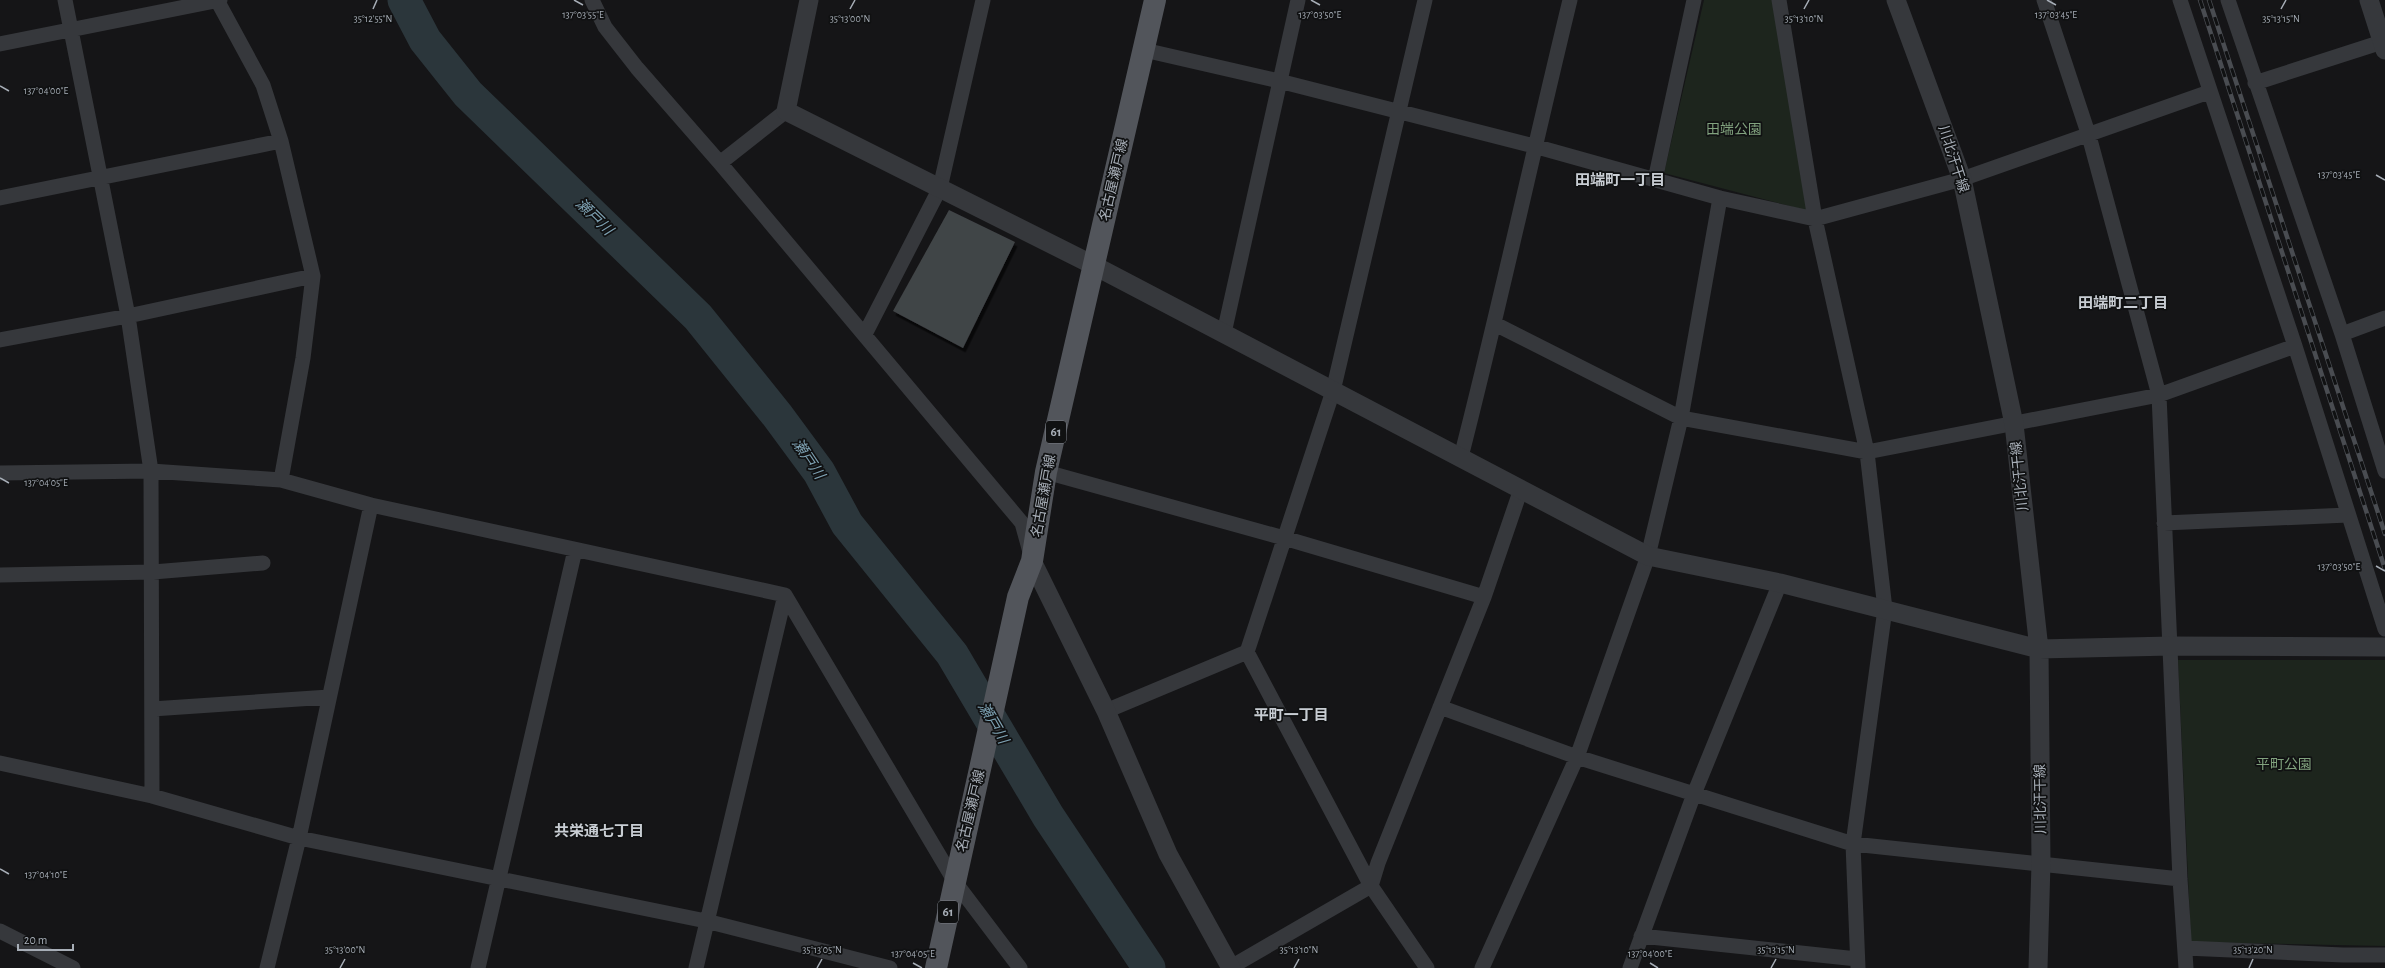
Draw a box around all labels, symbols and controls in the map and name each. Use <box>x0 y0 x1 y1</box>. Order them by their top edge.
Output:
text: 137°03'55"E <box>562 10 604 20</box>
text: 137°03'50"E <box>1299 10 1342 20</box>
text: 137°03'45"E <box>2035 10 2077 20</box>
text: 35°12'55"N <box>354 14 392 24</box>
text: 35°13'00"N <box>830 14 870 24</box>
text: 35°13'10"N <box>1785 14 1823 24</box>
text: 35°13'15"N <box>2262 14 2300 24</box>
text: 137°04'00"E <box>24 86 68 96</box>
park label: 田端公園 <box>1706 122 1762 137</box>
street label: 川北汗干線 <box>1936 123 1972 194</box>
street label: 名古屋瀬戸線 <box>1097 137 1130 222</box>
text: 137°03'45"E <box>2318 170 2360 180</box>
district label: 田端町一丁目 <box>1575 172 1665 188</box>
water label: 瀬戸川 <box>573 195 618 239</box>
district label: 田端町二丁目 <box>2078 295 2168 311</box>
road number: 61 <box>1046 421 1066 443</box>
water label: 瀬戸川 <box>789 436 829 483</box>
street label: 川北汗干線 <box>2007 440 2031 512</box>
street label: 名古屋瀬戸線 <box>1029 453 1058 539</box>
text: 137°04'05"E <box>24 478 68 488</box>
text: 137°03'50"E <box>2318 562 2361 572</box>
water label: 瀬戸川 <box>975 699 1013 748</box>
district label: 平町一丁目 <box>1253 708 1329 723</box>
park label: 平町公園 <box>2256 757 2312 772</box>
street label: 川北汗干線 <box>2031 764 2049 834</box>
street label: 名古屋瀬戸線 <box>954 768 987 853</box>
district label: 共栄通七丁目 <box>554 823 644 839</box>
text: 137°04'10"E <box>25 870 68 880</box>
road number: 61 <box>938 901 958 923</box>
scale bar <box>18 926 73 952</box>
text: 20 m <box>24 934 47 946</box>
text: 35°13'00"N <box>325 945 365 955</box>
text: 35°13'05"N <box>802 945 842 955</box>
text: 35°13'10"N <box>1280 945 1318 955</box>
text: 35°13'15"N <box>1757 945 1795 955</box>
text: 35°13'20"N <box>2233 945 2273 955</box>
text: 137°04'05"E <box>891 949 935 959</box>
text: 137°04'00"E <box>1628 949 1672 959</box>

